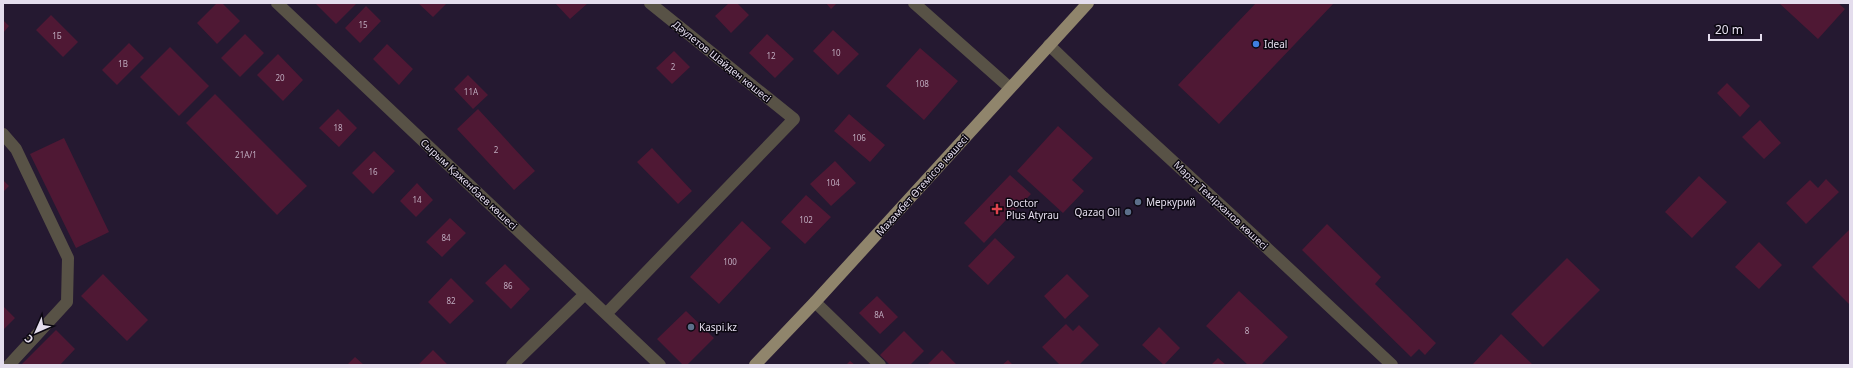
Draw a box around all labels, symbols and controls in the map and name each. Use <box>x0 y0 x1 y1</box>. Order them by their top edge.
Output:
scale bar <box>1709 16 1761 42</box>
street label: Дәулетов Шайден көшесі <box>670 17 774 105</box>
house number: 15 <box>358 19 368 30</box>
text: 20 m <box>1715 21 1743 38</box>
house number: 1Б <box>52 30 62 41</box>
place label: Ideal <box>1264 37 1287 51</box>
marker: Ideal <box>1251 39 1261 49</box>
house number: 10 <box>831 47 841 58</box>
house number: 12 <box>766 50 776 61</box>
house number: 1В <box>118 58 128 69</box>
house number: 2 <box>671 61 676 72</box>
house number: 20 <box>275 72 285 83</box>
house number: 108 <box>915 78 929 89</box>
house number: 11А <box>464 86 479 97</box>
house number: 18 <box>333 122 343 133</box>
street label: Махамбет Өтемісов көшесі <box>873 131 971 239</box>
house number: 106 <box>852 132 866 143</box>
street label: Сырым Қаженбаев көшесі <box>418 135 520 233</box>
house number: 2 <box>494 144 499 155</box>
house number: 21А/1 <box>235 149 257 160</box>
street label: Марат Темірханов көшесі <box>1171 158 1271 252</box>
house number: 16 <box>368 166 378 177</box>
house number: 104 <box>826 177 840 188</box>
house number: 14 <box>412 194 422 205</box>
place label: Меркурий <box>1146 195 1196 209</box>
place label: Doctor Plus Atyrau <box>1006 196 1059 222</box>
marker: Меркурий <box>1133 197 1143 207</box>
marker: Doctor Plus Atyrau <box>991 203 1003 215</box>
place label: Qazaq Oil <box>1075 205 1120 219</box>
marker: Qazaq Oil <box>1123 207 1133 217</box>
house number: 102 <box>799 214 813 225</box>
house number: 84 <box>441 232 451 243</box>
house number: 100 <box>723 256 737 267</box>
house number: 86 <box>503 280 513 291</box>
house number: 82 <box>446 295 456 306</box>
house number: 8А <box>874 309 885 320</box>
north arrow <box>16 312 56 352</box>
place label: Kaspi.kz <box>699 320 737 334</box>
marker: Kaspi.kz <box>686 322 696 332</box>
house number: 8 <box>1245 325 1250 336</box>
text: С <box>21 332 36 347</box>

